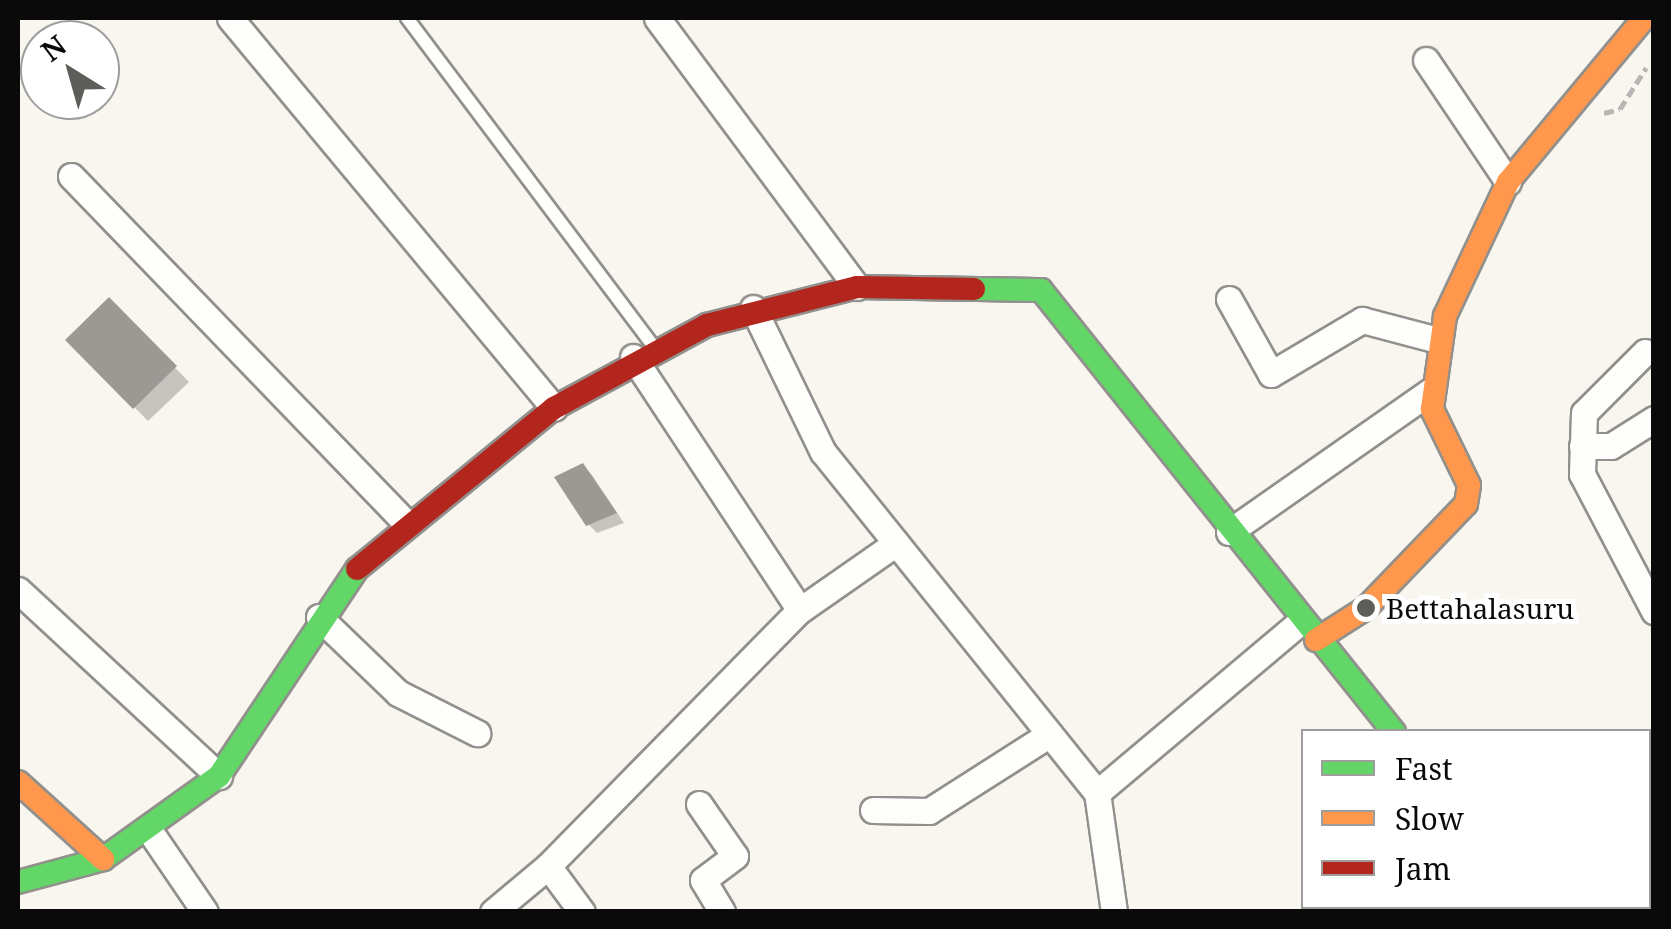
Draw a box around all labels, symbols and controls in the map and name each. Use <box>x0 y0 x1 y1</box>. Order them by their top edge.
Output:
north arrow <box>20 20 120 120</box>
text: N <box>33 26 73 69</box>
place label: Bettahalasuru <box>1386 591 1574 625</box>
marker: Bettahalasuru <box>1355 597 1377 619</box>
legend <box>1301 729 1651 909</box>
text: Fast <box>1395 748 1452 789</box>
text: Slow <box>1395 798 1464 839</box>
text: Jam <box>1395 848 1451 889</box>

